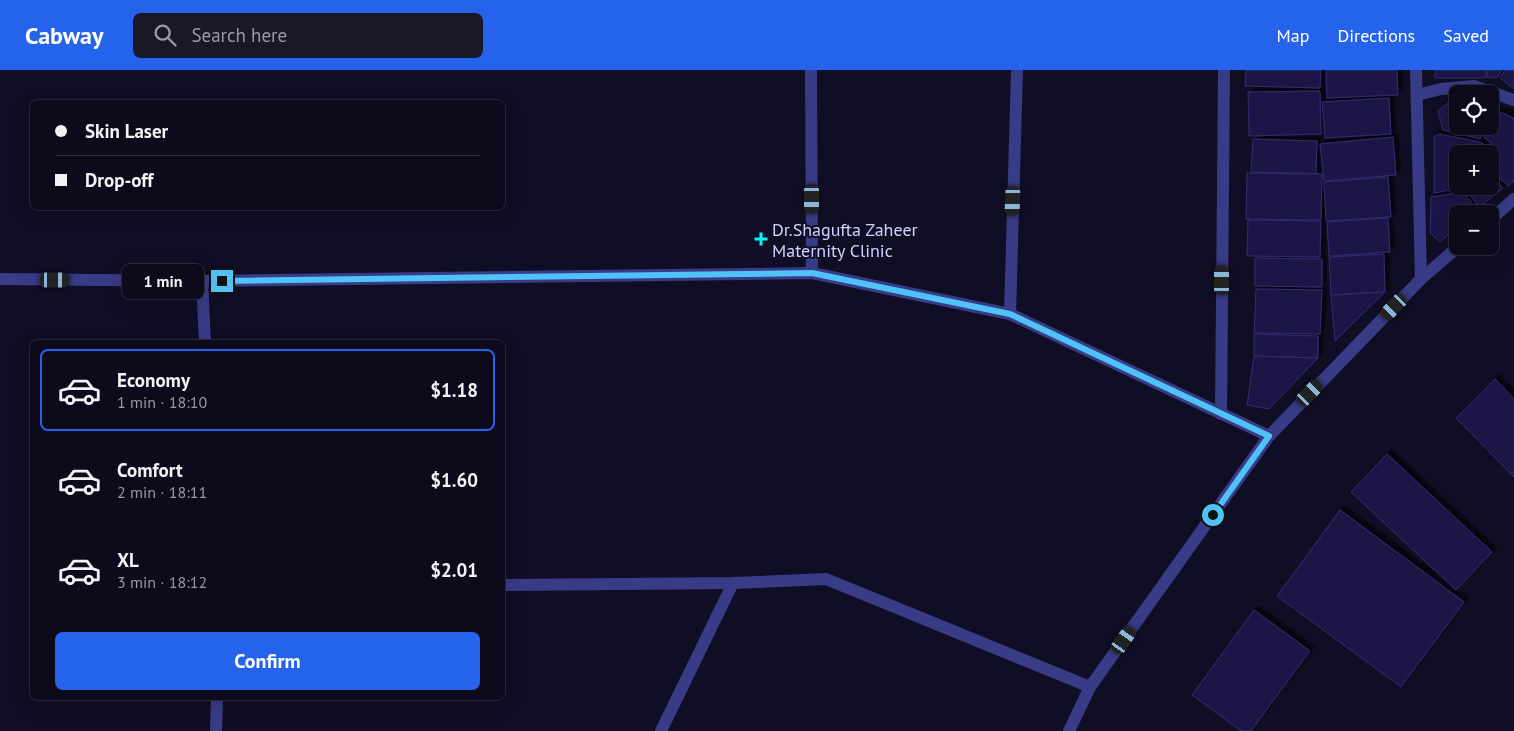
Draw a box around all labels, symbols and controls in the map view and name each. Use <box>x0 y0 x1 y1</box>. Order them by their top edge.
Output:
search box <box>133 13 483 58</box>
text: Cabway <box>25 20 103 51</box>
icon: search <box>151 21 179 49</box>
text: Search here <box>191 23 287 47</box>
text: Map <box>1277 24 1309 47</box>
text: Directions <box>1337 24 1415 47</box>
text: Saved <box>1443 24 1489 47</box>
map controls <box>1449 85 1499 255</box>
button: locate <box>1449 85 1499 135</box>
text: Skin Laser <box>85 119 168 143</box>
button: + <box>1449 145 1499 195</box>
text: Drop-off <box>85 168 153 192</box>
car <box>804 184 819 214</box>
car <box>1004 186 1021 216</box>
button: − <box>1449 205 1499 255</box>
place label: Dr.Shagufta Zaheer Maternity Clinic <box>772 218 918 262</box>
marker: Dr.Shagufta Zaheer Maternity Clinic <box>754 232 768 246</box>
callout: 1 min <box>122 264 204 298</box>
car <box>1214 265 1229 295</box>
route end <box>211 270 233 292</box>
text: 1 min <box>143 271 183 291</box>
car <box>40 273 70 288</box>
car <box>1378 291 1409 323</box>
icon: car <box>57 368 102 413</box>
text: Economy <box>117 368 190 392</box>
car <box>1294 377 1325 409</box>
text: $1.18 <box>430 378 478 402</box>
text: 1 min · 18:10 <box>117 392 207 412</box>
icon: car <box>57 458 102 503</box>
text: Comfort <box>117 458 183 482</box>
text: $1.60 <box>430 468 478 492</box>
text: 2 min · 18:11 <box>117 482 207 502</box>
route start <box>1202 504 1224 526</box>
icon: car <box>57 548 102 593</box>
text: XL <box>117 548 139 572</box>
text: $2.01 <box>430 558 478 582</box>
text: 3 min · 18:12 <box>117 572 207 592</box>
car <box>1109 623 1138 657</box>
button: Confirm <box>55 632 480 690</box>

